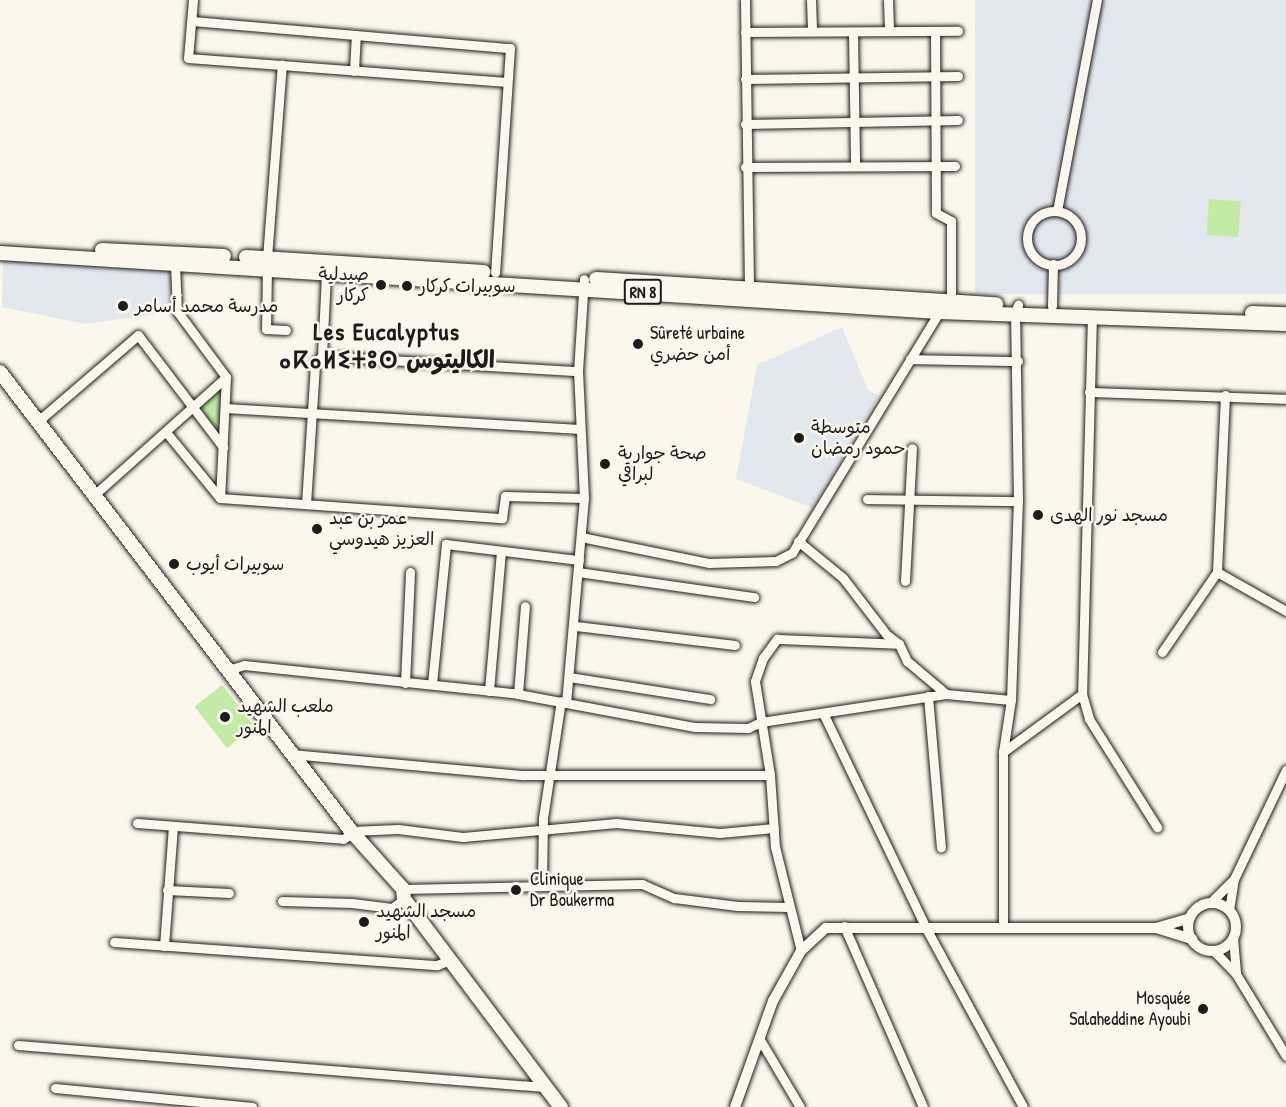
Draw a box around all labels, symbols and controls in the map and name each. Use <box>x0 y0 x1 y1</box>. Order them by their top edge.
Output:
place label: صيدلية كركار <box>318 264 369 306</box>
place label: سوبيرات كركار <box>419 275 516 297</box>
marker: صيدلية كركار <box>374 278 388 292</box>
marker: سوبيرات كركار <box>400 279 414 293</box>
road number: RN 8 <box>624 279 662 305</box>
place label: مدرسة محمد أسامر <box>135 295 278 317</box>
marker: مدرسة محمد أسامر <box>116 299 130 313</box>
district label: Les Eucalyptus ⴰⴽⴰⵍⵉⵜⵓⵙ الكاليتوس <box>286 318 488 374</box>
place label: Sûreté urbaine أمن حضري <box>650 323 745 366</box>
marker: Sûreté urbaine أمن حضري <box>631 337 645 351</box>
place label: متوسطة حمود رمضان <box>811 417 905 460</box>
marker: متوسطة حمود رمضان <box>792 431 806 445</box>
place label: صحة جوارية لبراقي <box>618 443 707 486</box>
marker: صحة جوارية لبراقي <box>596 455 614 473</box>
place label: مسجد نور الهدى <box>1050 504 1168 526</box>
place label: عمر بن عبد العزيز هيدوسي <box>329 508 434 550</box>
marker: مسجد نور الهدى <box>1031 508 1045 522</box>
marker: عمر بن عبد العزيز هيدوسي <box>310 522 324 536</box>
place label: سوبيرات أيوب <box>186 553 284 575</box>
marker: سوبيرات أيوب <box>167 557 181 571</box>
place label: ملعب الشهيد المنور <box>237 696 334 738</box>
marker: ملعب الشهيد المنور <box>218 710 232 724</box>
place label: Clinique Dr Boukerma <box>530 869 614 912</box>
marker: Clinique Dr Boukerma <box>507 881 525 899</box>
place label: مسجد الشهيد المنور <box>376 901 476 944</box>
marker: مسجد الشهيد المنور <box>357 915 371 929</box>
place label: Mosquée Salaheddine Ayoubi <box>1069 988 1191 1030</box>
marker: Mosquée Salaheddine Ayoubi <box>1196 1002 1210 1016</box>

